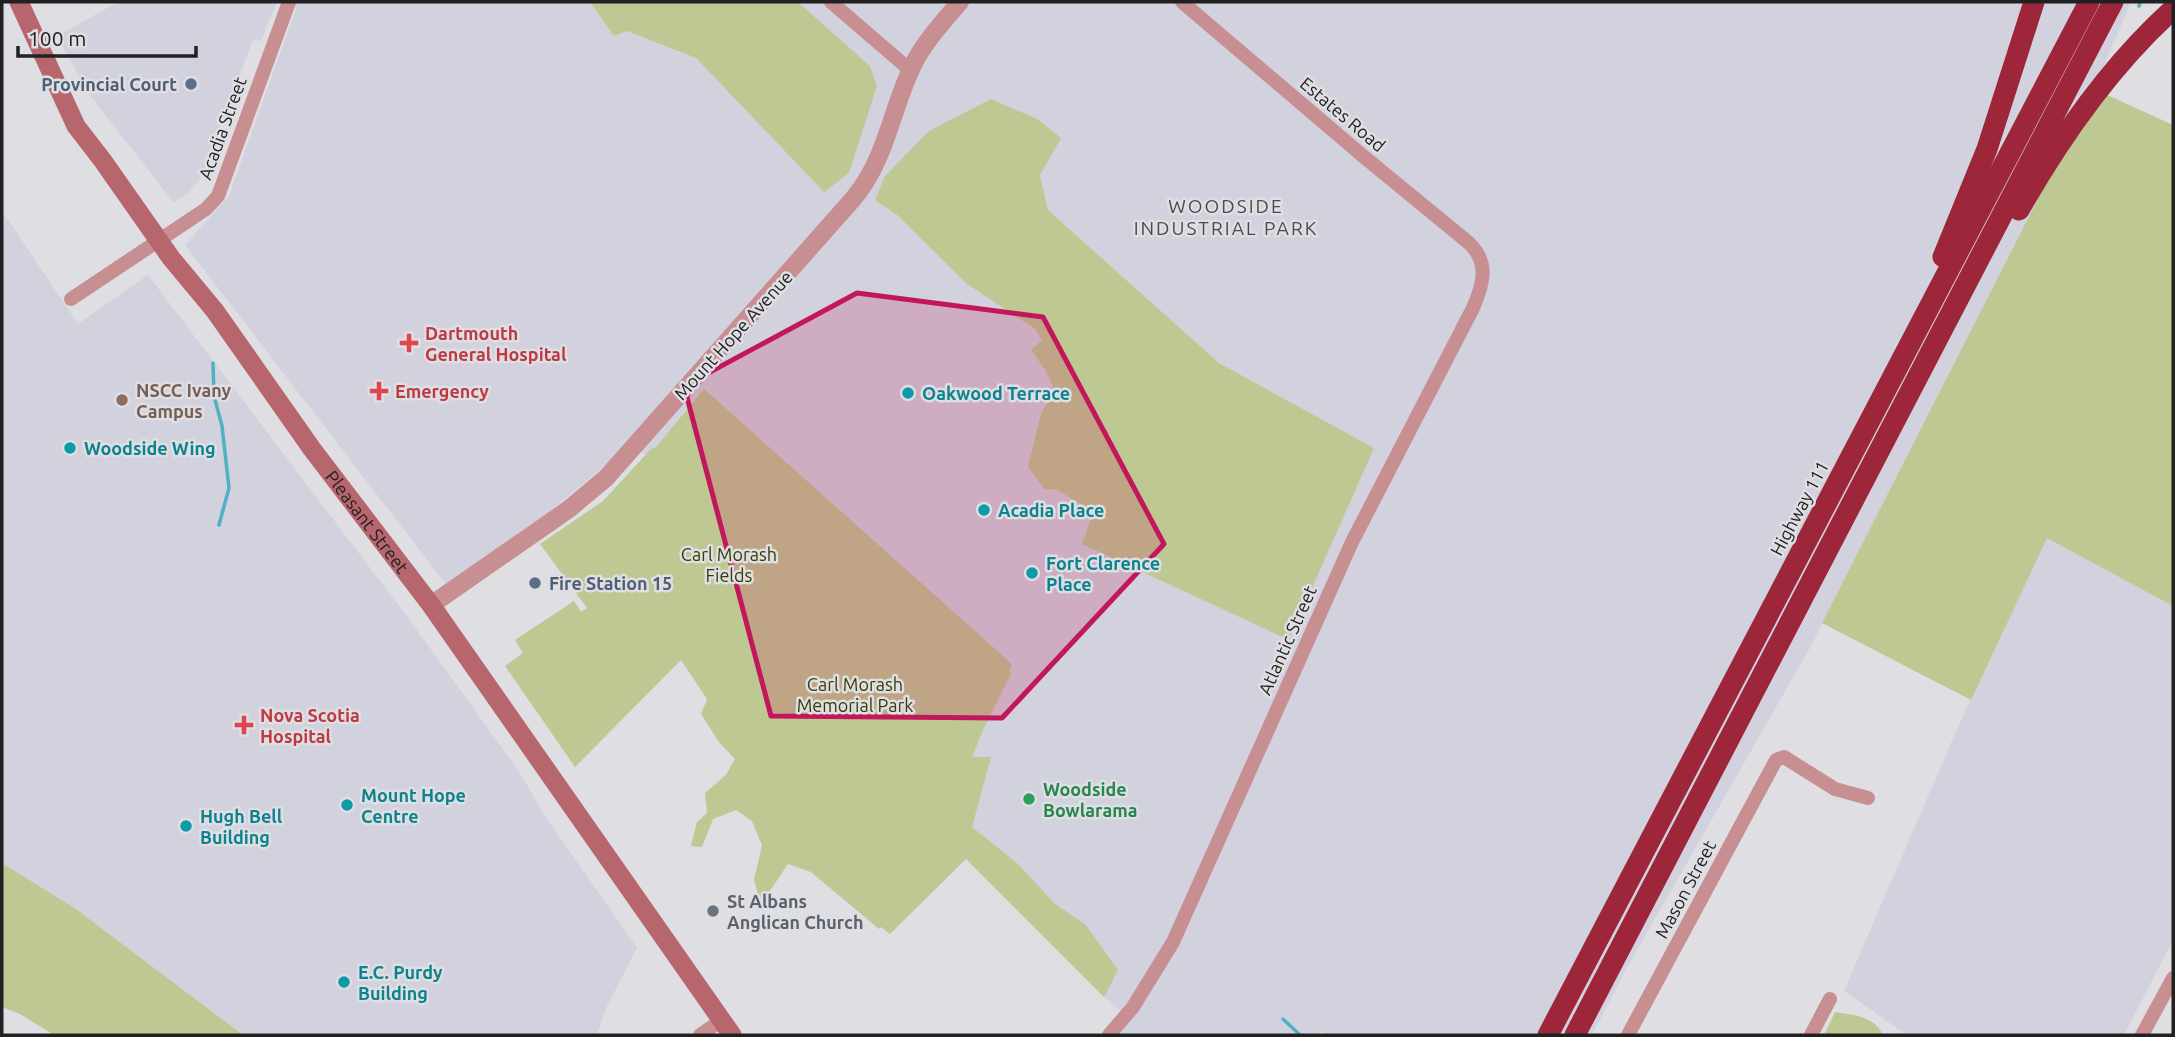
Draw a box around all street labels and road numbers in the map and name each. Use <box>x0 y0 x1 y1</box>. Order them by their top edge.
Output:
street label: Estates Road <box>1297 73 1389 155</box>
street label: Acadia Street <box>194 74 250 182</box>
street label: Mount Hope Avenue <box>670 267 796 403</box>
street label: Highway 111 <box>1766 457 1832 559</box>
street label: Pleasant Street <box>322 466 413 577</box>
street label: Atlantic Street <box>1254 582 1320 698</box>
street label: Mason Street <box>1651 837 1719 941</box>

